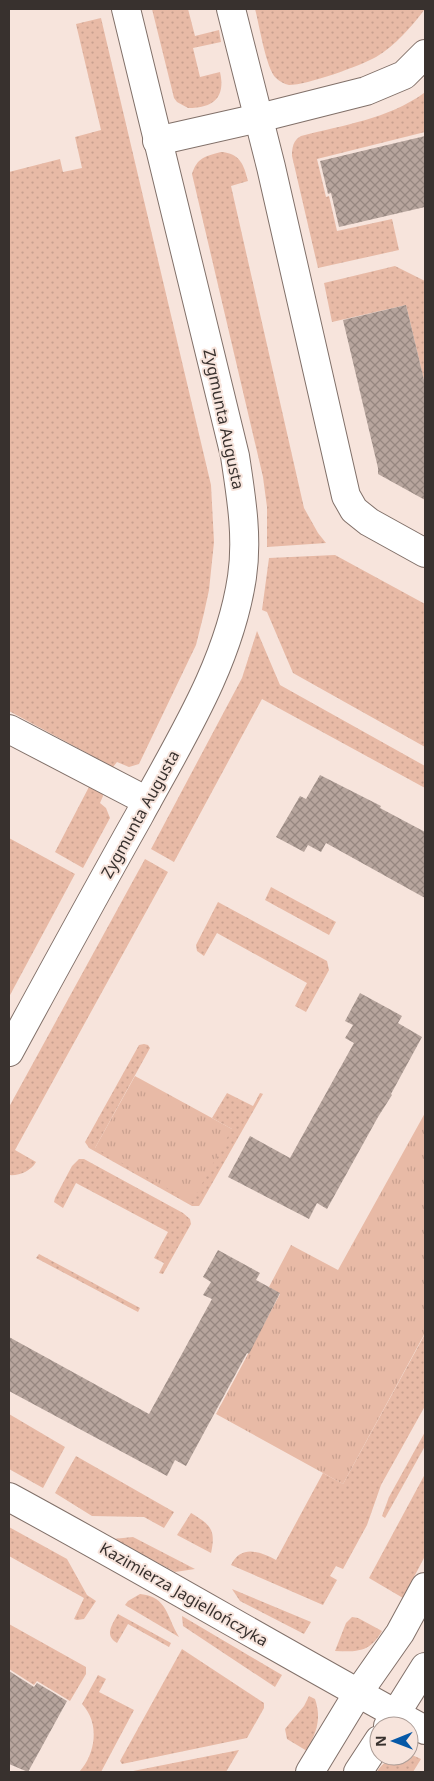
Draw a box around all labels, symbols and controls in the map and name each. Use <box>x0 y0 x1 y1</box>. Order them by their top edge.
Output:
street label: Zygmunta Augusta <box>198 347 250 491</box>
street label: Zygmunta Augusta <box>96 746 184 882</box>
street label: Kazimierza Jagiellończyka <box>96 1537 272 1651</box>
north arrow <box>369 1716 419 1766</box>
text: N <box>371 1735 390 1747</box>

